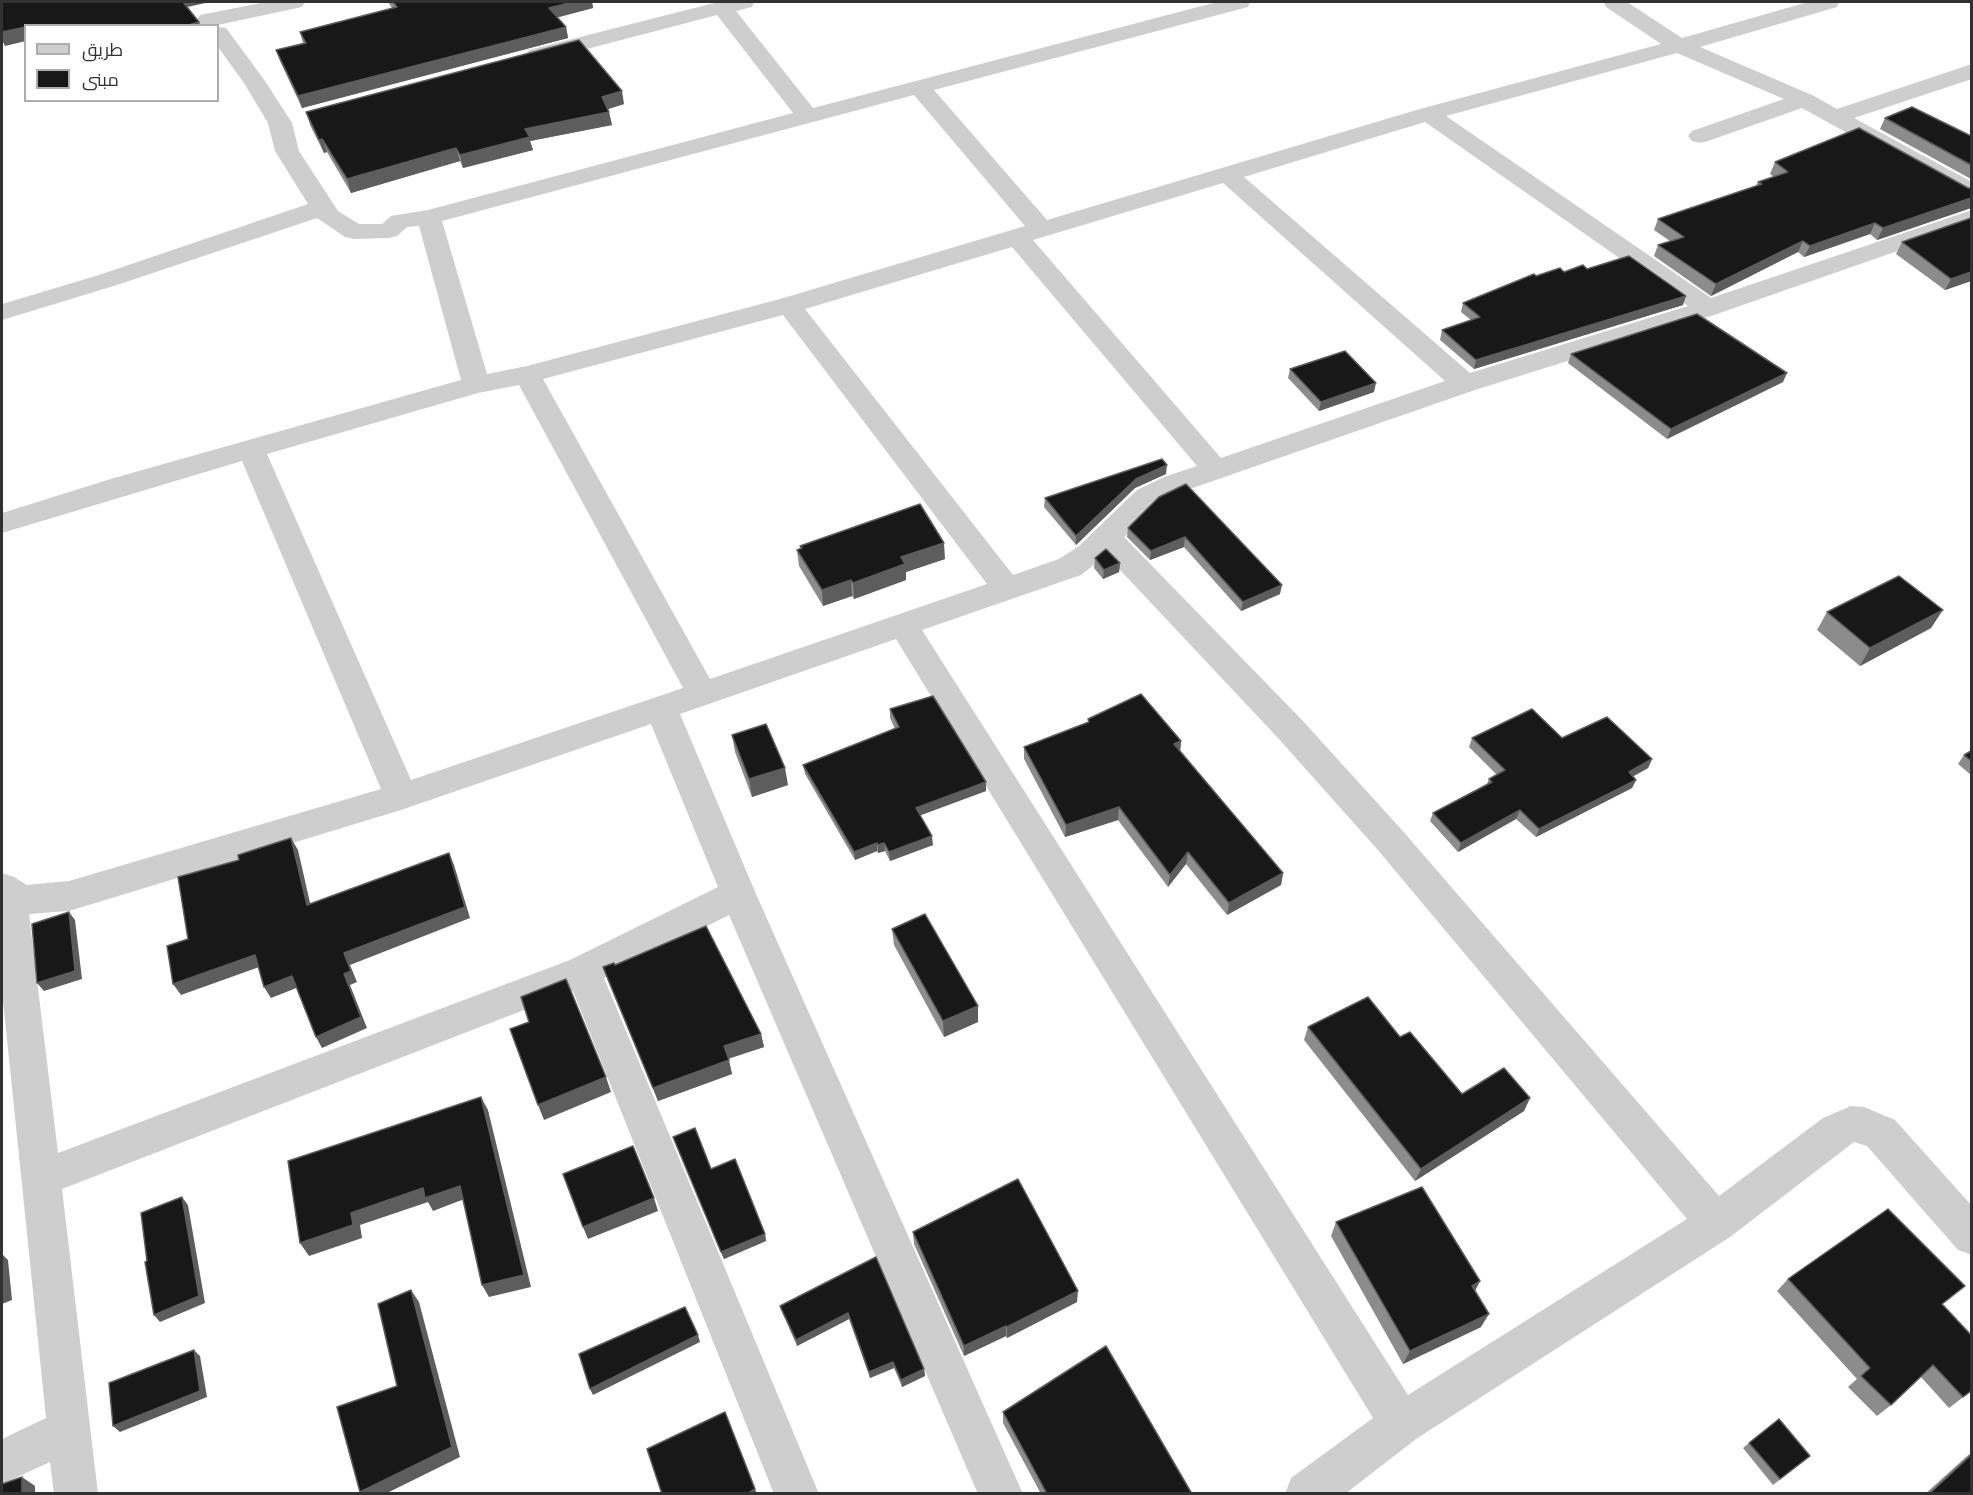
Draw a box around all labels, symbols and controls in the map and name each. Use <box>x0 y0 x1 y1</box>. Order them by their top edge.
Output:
legend <box>24 24 219 102</box>
text: طريق <box>82 40 123 63</box>
text: مبنى <box>82 70 119 93</box>

